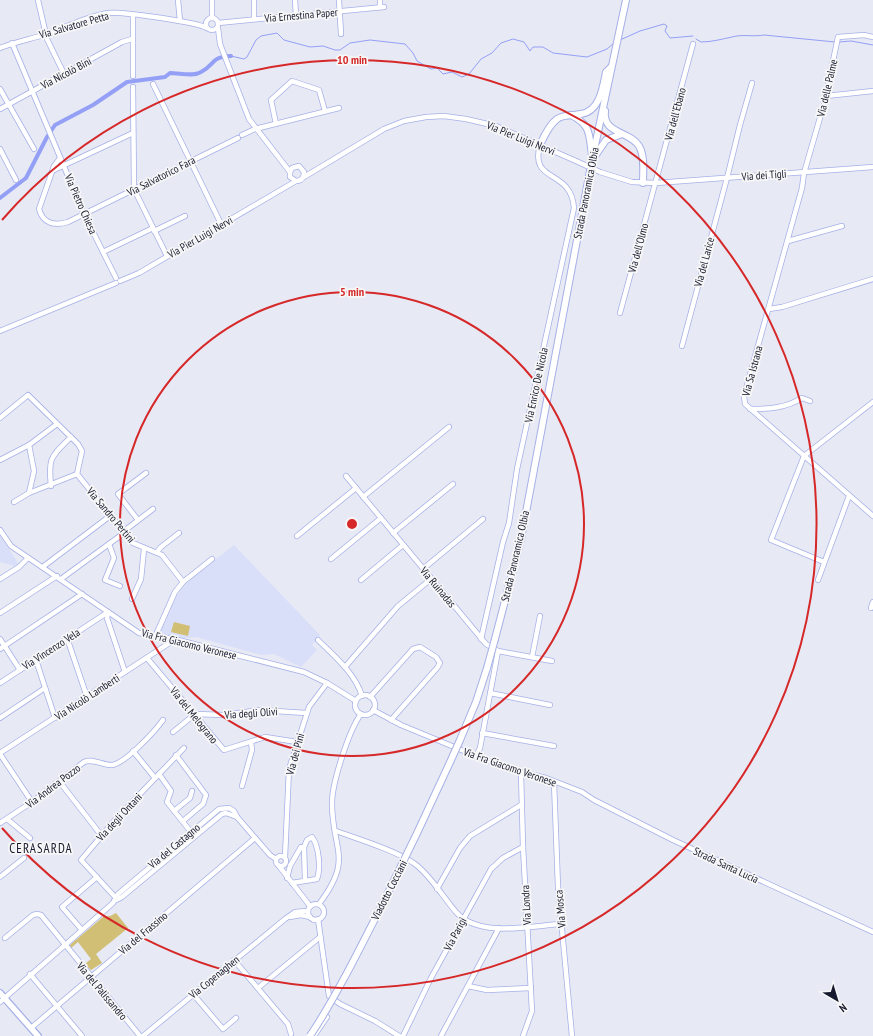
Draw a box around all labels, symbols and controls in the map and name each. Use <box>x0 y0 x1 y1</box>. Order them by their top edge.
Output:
street label: Via Ernestina Paper <box>263 5 338 25</box>
street label: Via Salvatore Petta <box>37 8 110 42</box>
text: 10 min <box>337 52 367 67</box>
street label: Via Nicolò Bini <box>37 54 94 93</box>
street label: Via delle Palme <box>813 57 841 119</box>
street label: Via dell'Ebano <box>661 86 689 143</box>
street label: Via Pier Luigi Nervi <box>484 118 557 158</box>
street label: Strada Panoramica Olbia <box>570 146 602 240</box>
street label: Via Salvatorico Fara <box>124 153 198 200</box>
street label: Via dei Tigli <box>740 166 787 184</box>
street label: Via Pietro Chiesa <box>61 171 100 236</box>
street label: Via Pier Luigi Nervi <box>164 213 235 262</box>
street label: Via dell'Olmo <box>624 221 651 275</box>
street label: Via del Larice <box>690 235 717 289</box>
text: 5 min <box>340 284 364 299</box>
street label: Via Sa Istrana <box>738 344 765 399</box>
street label: Via Enrico De Nicola <box>521 346 551 425</box>
street label: Via Sandro Pertini <box>83 484 138 546</box>
street label: Strada Panoramica Olbia <box>498 509 532 603</box>
centre of rings <box>345 517 359 531</box>
street label: Via Ruinadas <box>416 563 459 610</box>
street label: Via Vincenzo Vela <box>19 625 83 673</box>
street label: Via Fra Giacomo Veronese <box>139 625 239 663</box>
street label: Via Nicolò Lamberti <box>51 671 122 724</box>
street label: Via del Melograno <box>166 683 221 746</box>
street label: Via degli Olivi <box>223 704 278 722</box>
street label: Via dei Pini <box>282 732 307 777</box>
street label: Via Fra Giacomo Veronese <box>461 744 559 790</box>
street label: Via Andrea Pozzo <box>22 761 83 812</box>
street label: Via degli Ontani <box>92 790 145 845</box>
street label: Via del Castagno <box>145 820 203 872</box>
district label: CERASARDA <box>9 840 73 857</box>
street label: Strada Santa Lucia <box>691 844 761 886</box>
street label: Viadotto Cocciani <box>367 858 410 923</box>
street label: Via Londra <box>518 885 534 926</box>
street label: Via Mosca <box>551 889 569 930</box>
street label: Via del Frassino <box>115 908 171 958</box>
street label: Via Parigi <box>440 915 470 954</box>
street label: Via Copenaghen <box>185 952 242 1002</box>
street label: Via del Palissandro <box>73 958 131 1023</box>
north arrow <box>817 980 857 1020</box>
text: N <box>836 1001 850 1015</box>

